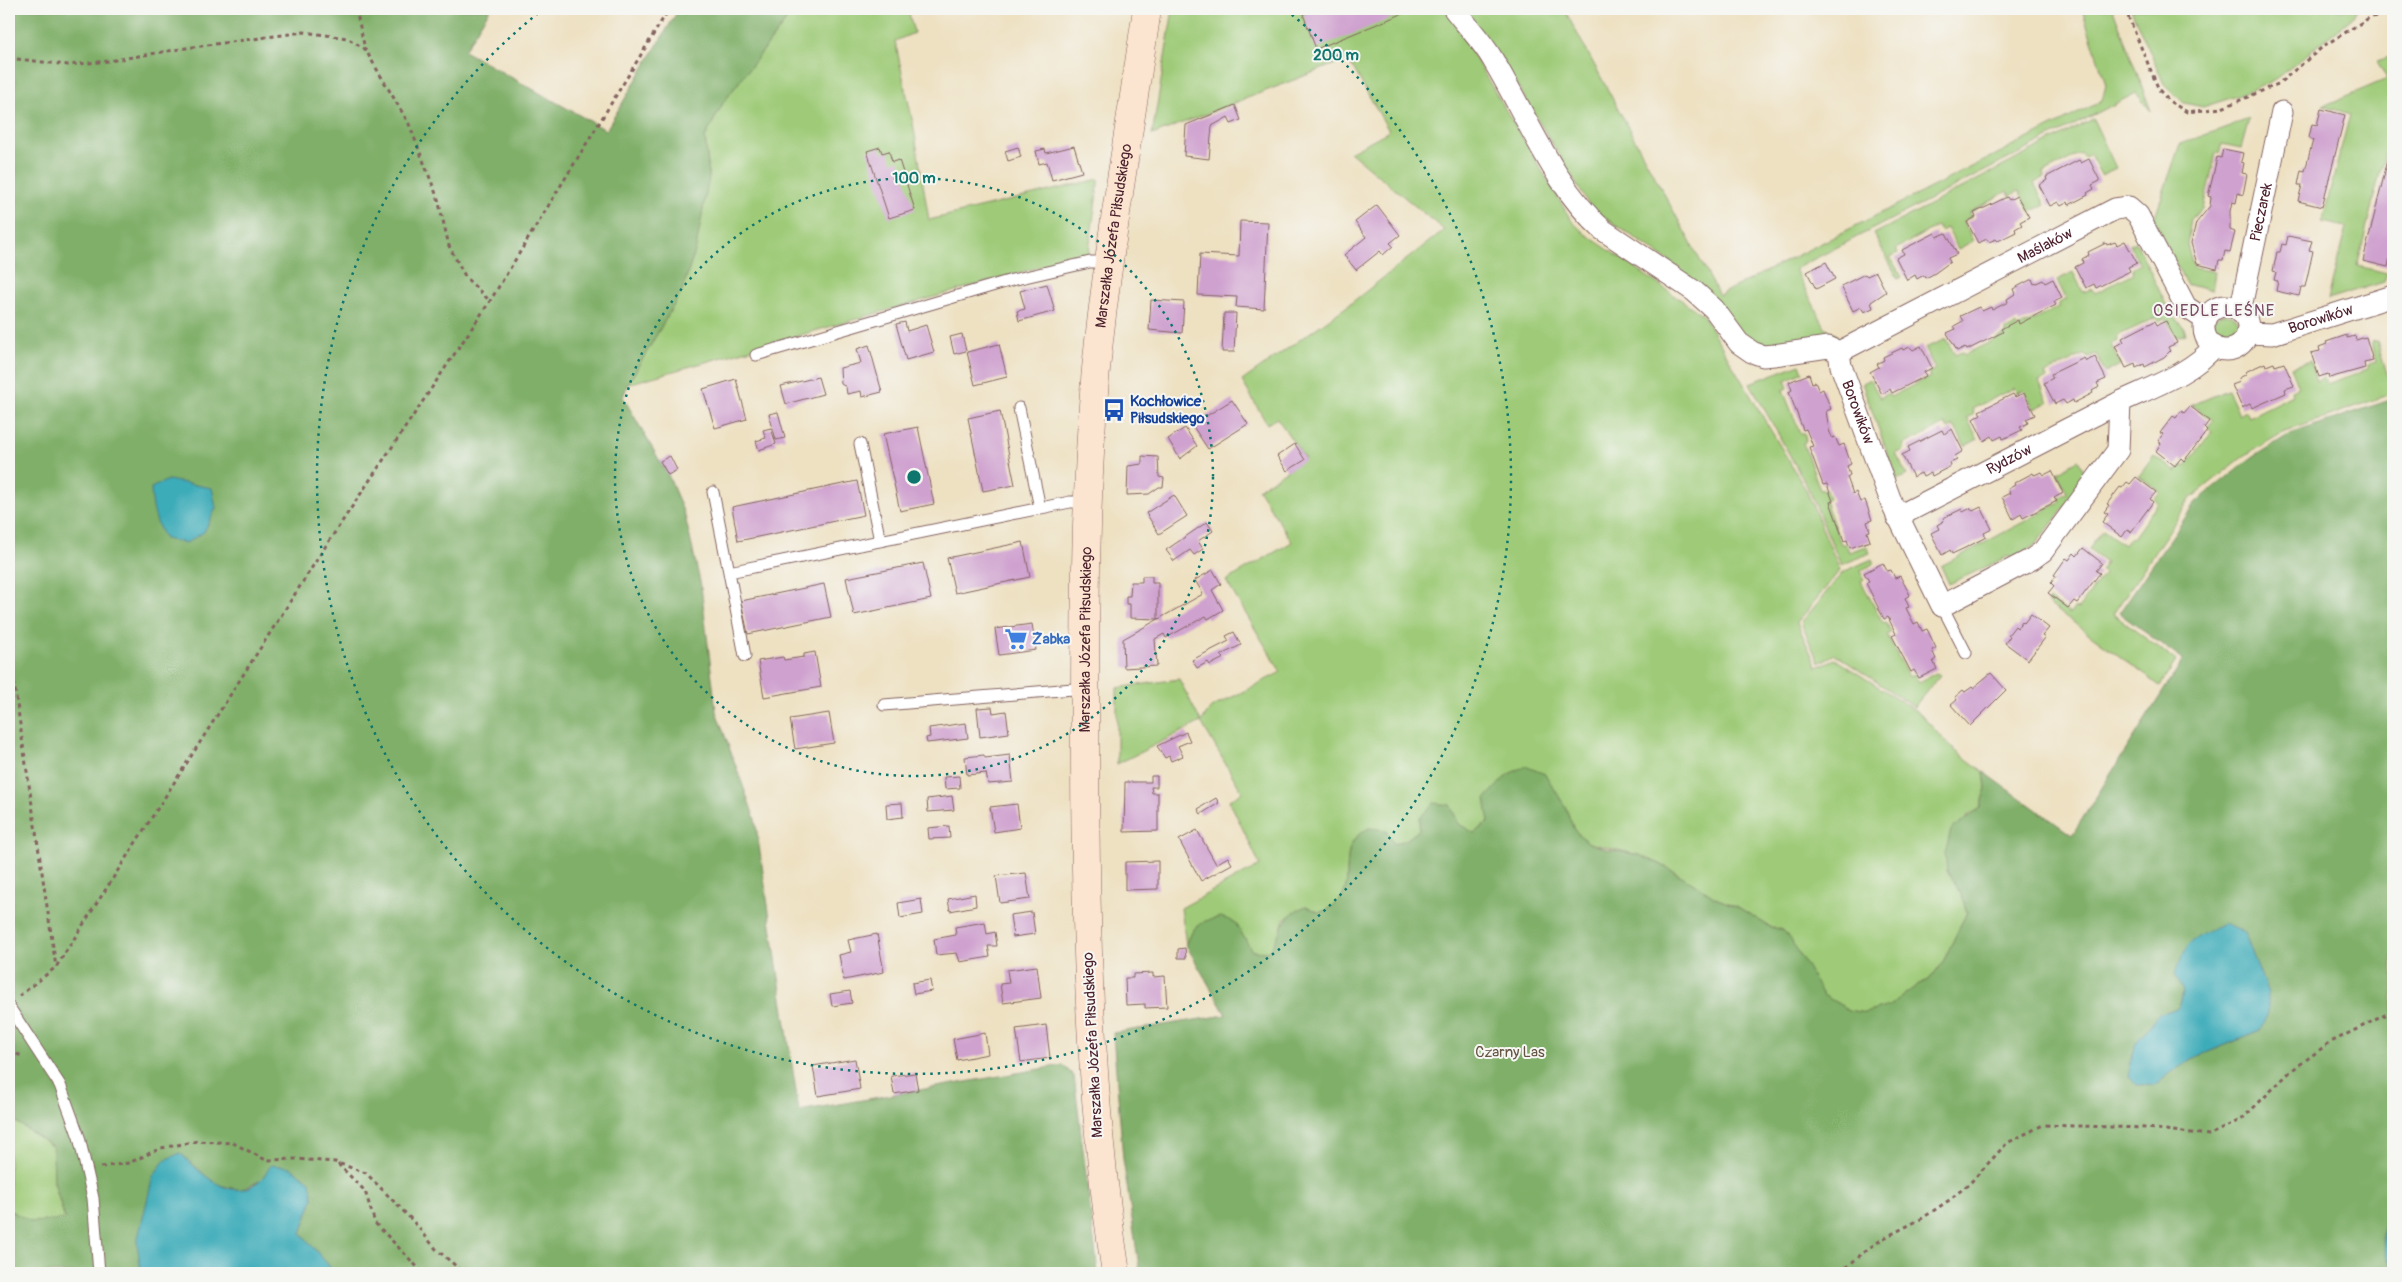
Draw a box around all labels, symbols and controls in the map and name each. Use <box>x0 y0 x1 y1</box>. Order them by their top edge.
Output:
text: 200 m <box>1313 46 1359 65</box>
street label: Marszałka Józefa Piłsudskiego <box>1091 142 1136 329</box>
text: 100 m <box>893 169 935 188</box>
street label: Pieczarek <box>2246 180 2277 243</box>
street label: Maślaków <box>2014 223 2076 267</box>
street label: Borowików <box>2286 300 2355 338</box>
district label: OSIEDLE LEŚNE <box>2153 301 2275 321</box>
street label: Borowików <box>1838 377 1879 447</box>
place label: Kochłowice Piłsudskiego <box>1130 392 1205 428</box>
bus stop icon: Kochłowice Piłsudskiego <box>1101 397 1127 423</box>
street label: Rydzów <box>1983 440 2035 479</box>
centre of rings <box>905 468 923 486</box>
street label: Marszałka Józefa Piłsudskiego <box>1075 546 1096 732</box>
supermarket icon: Żabka <box>1003 626 1029 652</box>
place label: Żabka <box>1032 630 1070 649</box>
street label: Marszałka Józefa Piłsudskiego <box>1079 952 1107 1138</box>
park label: Czarny Las <box>1475 1043 1545 1062</box>

